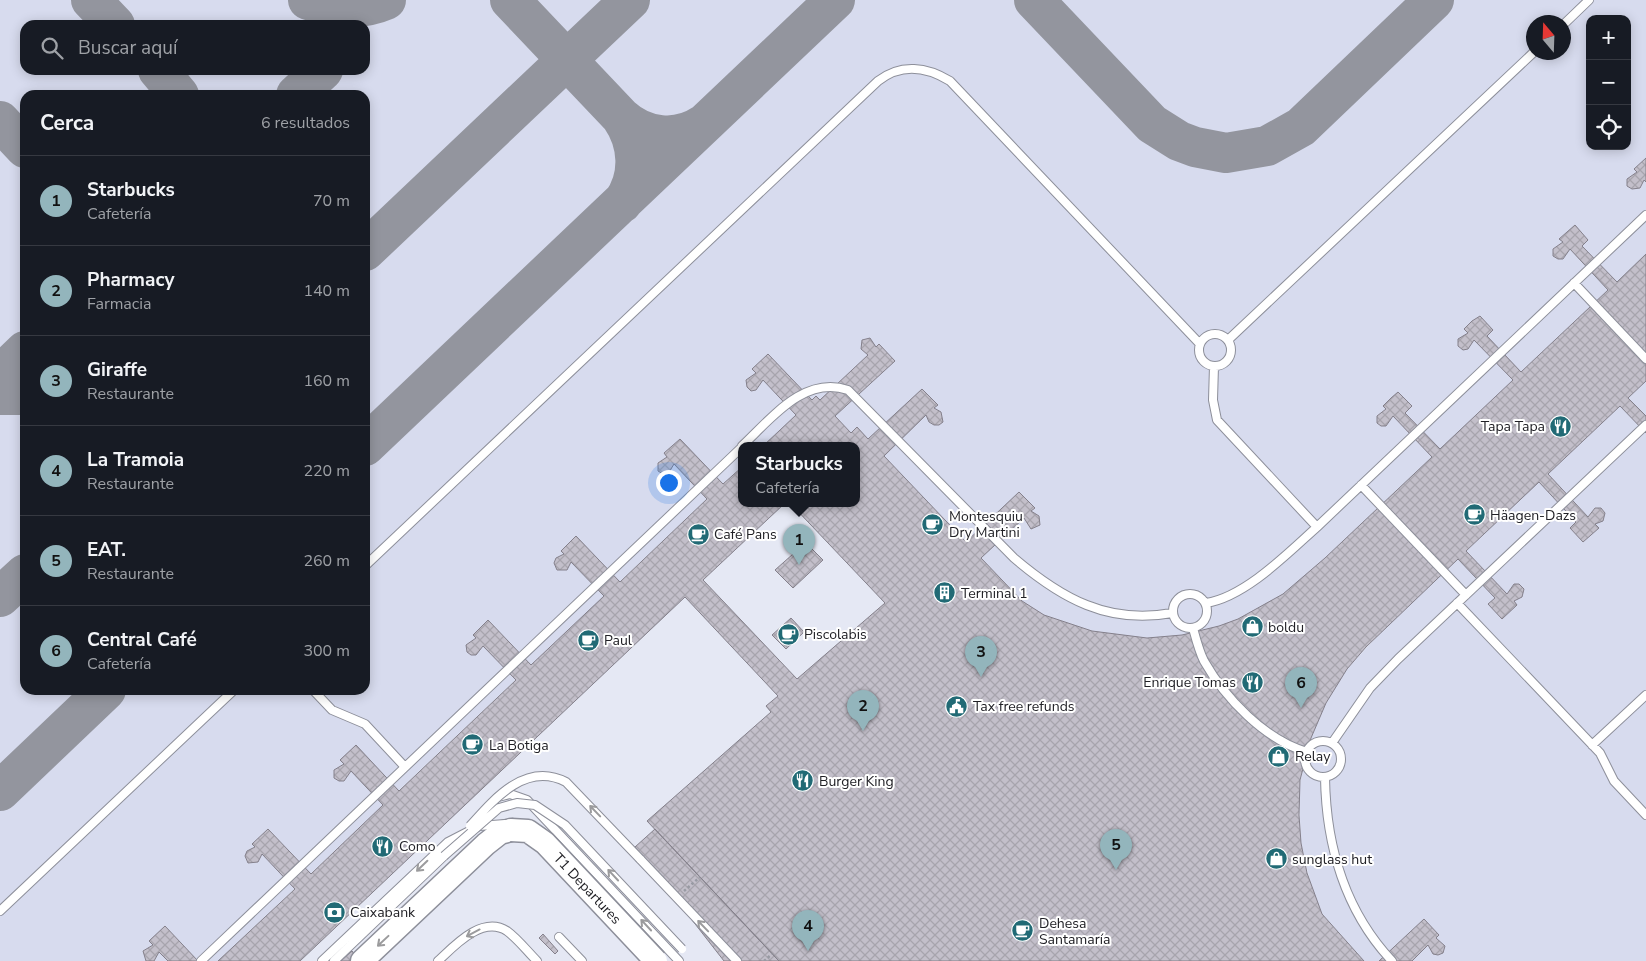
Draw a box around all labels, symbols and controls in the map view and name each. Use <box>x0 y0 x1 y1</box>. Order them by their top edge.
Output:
north arrow <box>1526 15 1571 60</box>
map controls <box>1586 15 1631 150</box>
button: + <box>1586 15 1631 60</box>
search box <box>20 20 370 75</box>
icon: search <box>38 34 66 62</box>
text: Buscar aquí <box>78 35 177 61</box>
button: − <box>1586 60 1631 105</box>
button: locate <box>1586 105 1631 150</box>
text: Cerca <box>40 109 94 137</box>
text: 6 resultados <box>261 112 350 134</box>
text: Starbucks <box>87 177 175 203</box>
text: 1 <box>51 190 61 212</box>
text: 70 m <box>313 190 350 212</box>
text: Cafetería <box>87 203 152 225</box>
text: Pharmacy <box>87 267 175 293</box>
text: 2 <box>51 280 61 302</box>
text: 140 m <box>303 280 350 302</box>
text: Farmacia <box>87 293 151 315</box>
text: Giraffe <box>87 357 147 383</box>
text: 3 <box>51 370 61 392</box>
text: 160 m <box>303 370 350 392</box>
text: Restaurante <box>87 383 174 405</box>
restaurant icon: Tapa Tapa <box>1549 414 1573 438</box>
place label: Tapa Tapa <box>1481 417 1545 436</box>
popup <box>738 442 860 507</box>
text: La Tramoia <box>87 447 184 473</box>
text: Starbucks <box>755 451 843 477</box>
text: 4 <box>51 460 61 482</box>
text: 220 m <box>303 460 350 482</box>
your location <box>656 470 682 496</box>
text: Restaurante <box>87 473 174 495</box>
text: Cafetería <box>755 477 820 499</box>
cafe icon: Häagen-Dazs <box>1462 503 1486 527</box>
place label: Häagen-Dazs <box>1490 506 1576 525</box>
place label: Montesquiu Dry Martini <box>949 507 1023 542</box>
cafe icon: Montesquiu Dry Martini <box>921 512 945 536</box>
cafe icon: Café Pans <box>686 522 710 546</box>
pin: 1 <box>783 524 815 565</box>
place label: Café Pans <box>714 525 777 544</box>
text: EAT. <box>87 537 126 563</box>
text: 5 <box>51 550 61 572</box>
text: 260 m <box>303 550 350 572</box>
text: Restaurante <box>87 563 174 585</box>
building icon: Terminal 1 <box>933 581 957 605</box>
place label: Terminal 1 <box>961 584 1028 603</box>
shop icon: boldu <box>1240 615 1264 639</box>
place label: boldu <box>1268 618 1304 637</box>
cafe icon: Piscolabis <box>776 622 800 646</box>
place label: Piscolabis <box>804 625 867 644</box>
text: Central Café <box>87 627 197 653</box>
cafe icon: Paul <box>576 628 600 652</box>
place label: Paul <box>604 631 633 650</box>
pin: 3 <box>965 636 997 677</box>
text: 6 <box>51 640 61 662</box>
text: 300 m <box>303 640 350 662</box>
text: Cafetería <box>87 653 152 675</box>
pin: 6 <box>1285 667 1317 708</box>
restaurant icon: Enrique Tomas <box>1240 670 1264 694</box>
place label: Enrique Tomas <box>1143 673 1236 692</box>
pin: 2 <box>847 690 879 731</box>
public building icon: Tax free refunds <box>945 694 969 718</box>
place label: Tax free refunds <box>973 697 1075 716</box>
cafe icon: La Botiga <box>461 733 485 757</box>
place label: La Botiga <box>489 736 549 755</box>
shop icon: Relay <box>1267 744 1291 768</box>
place label: Relay <box>1295 747 1331 766</box>
restaurant icon: Burger King <box>791 769 815 793</box>
place label: Burger King <box>819 772 894 791</box>
one-way arrow <box>589 805 601 818</box>
pin: 5 <box>1100 829 1132 870</box>
restaurant icon: Como <box>371 834 395 858</box>
place label: Como <box>399 837 436 856</box>
shop icon: sunglass hut <box>1264 847 1288 871</box>
street label: T1 Departures <box>549 849 626 929</box>
place label: sunglass hut <box>1292 850 1372 869</box>
one-way arrow <box>415 860 428 872</box>
one-way arrow <box>607 869 619 882</box>
bank icon: Caixabank <box>322 900 346 924</box>
place label: Caixabank <box>350 903 416 922</box>
pin: 4 <box>792 910 824 951</box>
place label: Dehesa Santamaría <box>1039 914 1110 949</box>
one-way arrow <box>640 919 652 932</box>
one-way arrow <box>697 919 709 932</box>
cafe icon: Dehesa Santamaría <box>1011 919 1035 943</box>
one-way arrow <box>466 929 481 938</box>
one-way arrow <box>376 935 389 947</box>

